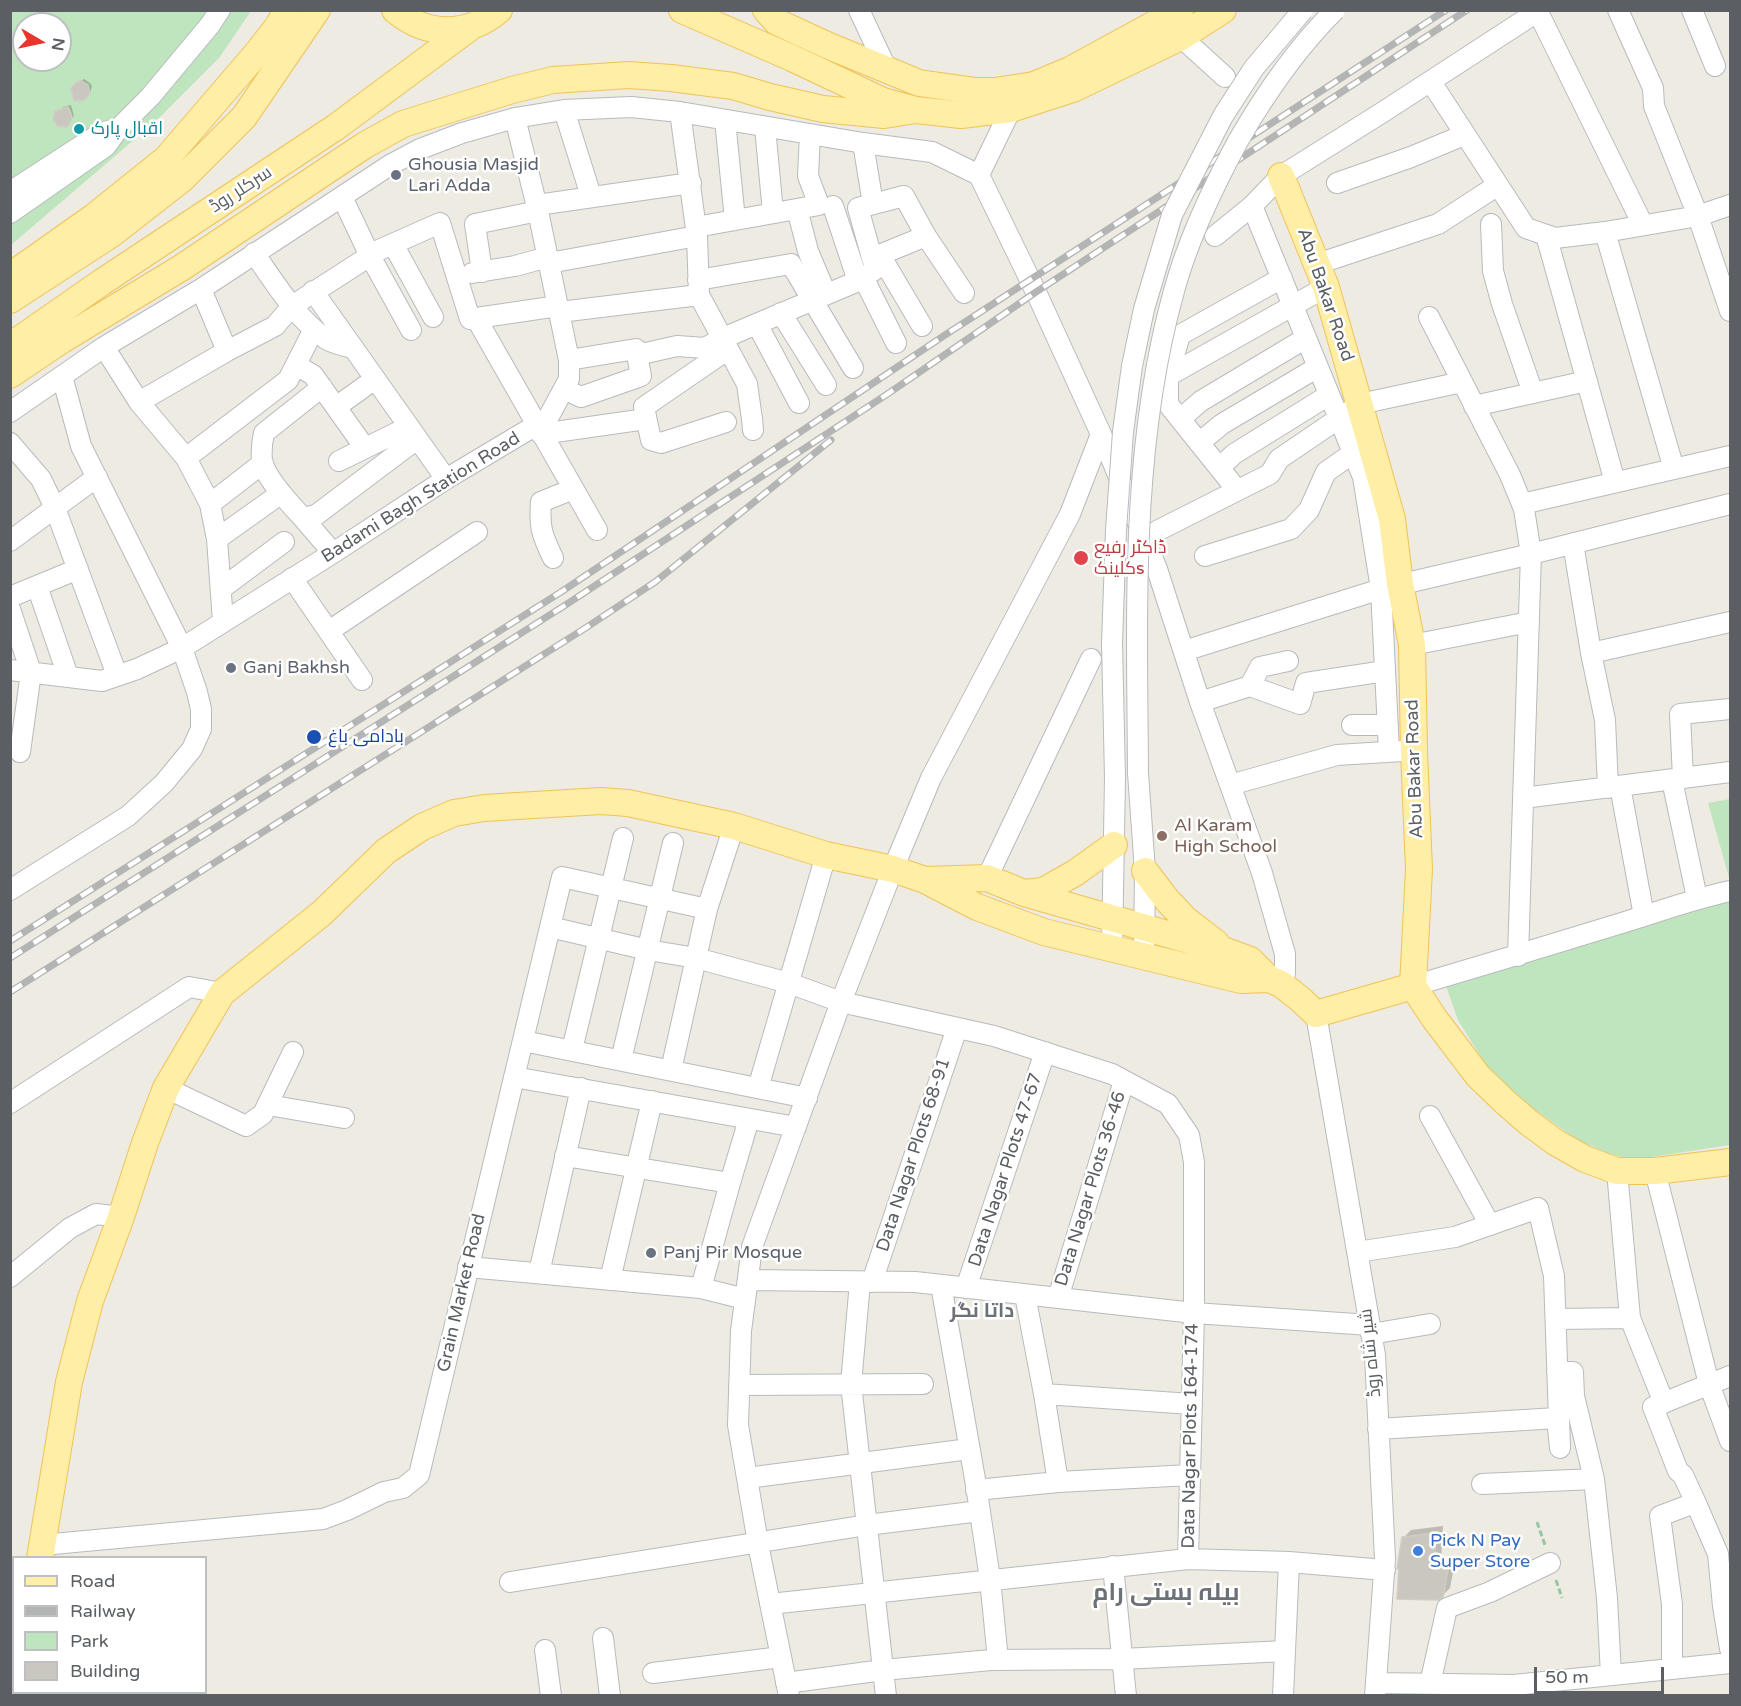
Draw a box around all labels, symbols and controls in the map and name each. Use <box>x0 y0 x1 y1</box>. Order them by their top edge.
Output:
north arrow <box>12 12 72 72</box>
text: N <box>47 37 69 52</box>
place label: اقبال پارک <box>91 118 163 140</box>
marker: اقبال پارک <box>72 122 86 136</box>
place label: Ghousia Masjid Lari Adda <box>408 154 539 196</box>
street label: سرکلر روڈ <box>206 162 276 218</box>
marker: Ghousia Masjid Lari Adda <box>389 168 403 182</box>
street label: Abu Bakar Road <box>1292 226 1358 364</box>
street label: Badami Bagh Station Road <box>318 428 524 568</box>
place label: ڈاکٹر رفیع کلینکs <box>1094 537 1166 580</box>
marker: ڈاکٹر رفیع کلینکs <box>1072 549 1090 567</box>
place label: Ganj Bakhsh <box>243 657 350 679</box>
marker: Ganj Bakhsh <box>224 661 238 675</box>
street label: Abu Bakar Road <box>1402 699 1428 839</box>
place label: بادامی باغ <box>328 726 404 748</box>
marker: بادامی باغ <box>305 728 323 746</box>
place label: Al Karam High School <box>1174 815 1277 858</box>
marker: Al Karam High School <box>1155 829 1169 843</box>
street label: Data Nagar Plots 68-91 <box>872 1055 956 1255</box>
street label: Data Nagar Plots 47-67 <box>964 1070 1048 1270</box>
street label: Data Nagar Plots 36-46 <box>1051 1089 1131 1289</box>
street label: Grain Market Road <box>433 1212 491 1374</box>
place label: Panj Pir Mosque <box>663 1242 802 1264</box>
marker: Panj Pir Mosque <box>644 1246 658 1260</box>
district label: داتا نگر <box>950 1300 1014 1324</box>
street label: شیر شاہ روڈ <box>1356 1308 1386 1398</box>
street label: Data Nagar Plots 164-174 <box>1178 1323 1204 1549</box>
place label: Pick N Pay Super Store <box>1430 1530 1530 1572</box>
marker: Pick N Pay Super Store <box>1411 1544 1425 1558</box>
legend <box>12 1556 207 1694</box>
text: Road <box>70 1570 115 1592</box>
district label: بیلہ بستی رام <box>1093 1580 1239 1608</box>
text: Railway <box>70 1600 136 1622</box>
text: Park <box>70 1630 108 1652</box>
scale bar <box>1537 1655 1668 1693</box>
text: Building <box>70 1660 140 1682</box>
text: 50 m <box>1545 1666 1589 1688</box>

